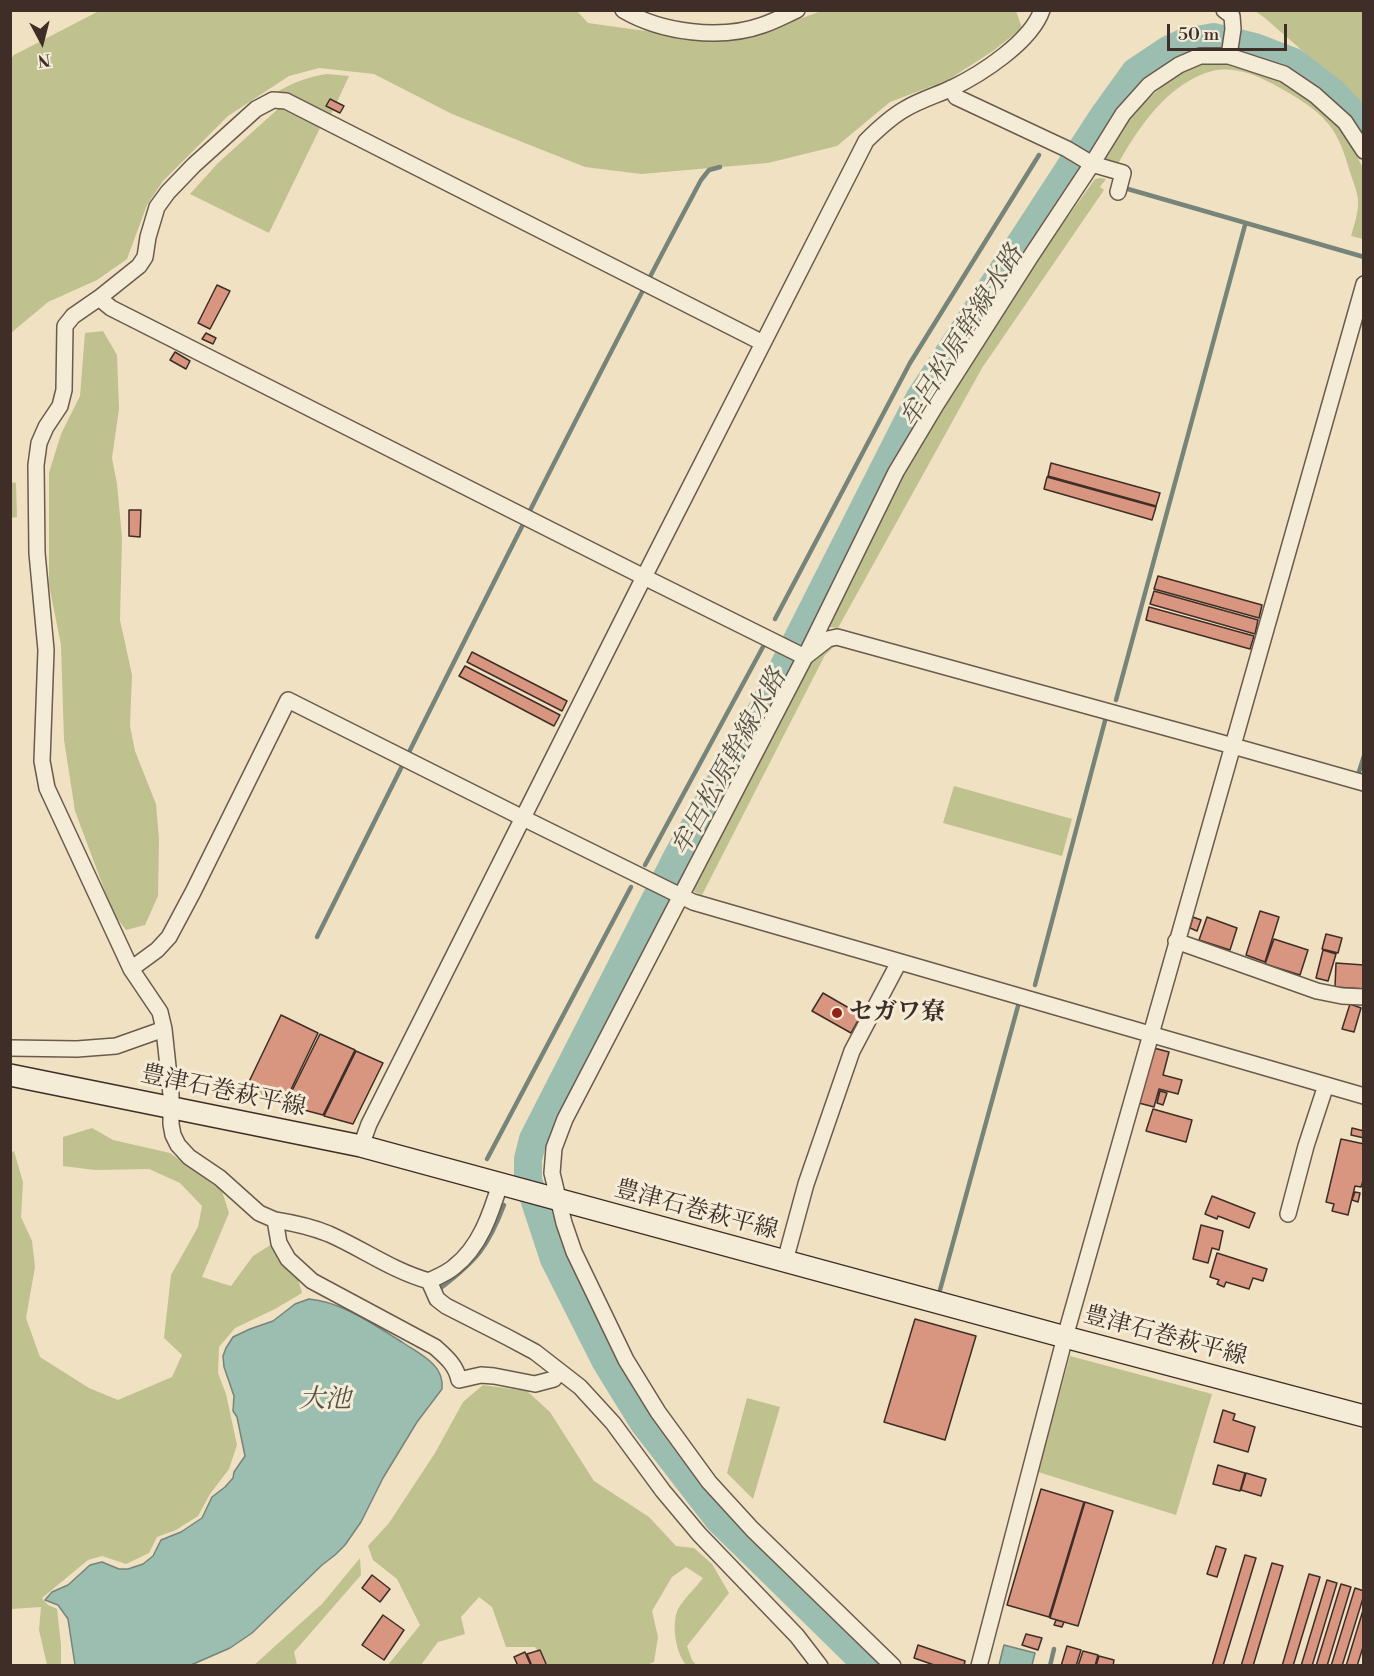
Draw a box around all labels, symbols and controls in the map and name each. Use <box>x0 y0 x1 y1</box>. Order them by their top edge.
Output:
north arrow <box>12 12 72 72</box>
scale bar <box>1170 12 1290 50</box>
text: 50 m <box>1178 23 1219 46</box>
text: N <box>37 49 52 71</box>
water label: 牟呂松原幹線水路 <box>895 241 1031 433</box>
water label: 牟呂松原幹線水路 <box>666 664 794 862</box>
place label: セガワ寮 <box>849 999 945 1027</box>
marker: セガワ寮 <box>830 1006 844 1020</box>
street label: 豊津石巻萩平線 <box>138 1060 308 1124</box>
street label: 豊津石巻萩平線 <box>611 1175 781 1247</box>
street label: 豊津石巻萩平線 <box>1080 1301 1250 1373</box>
water label: 大池 <box>299 1385 351 1417</box>

